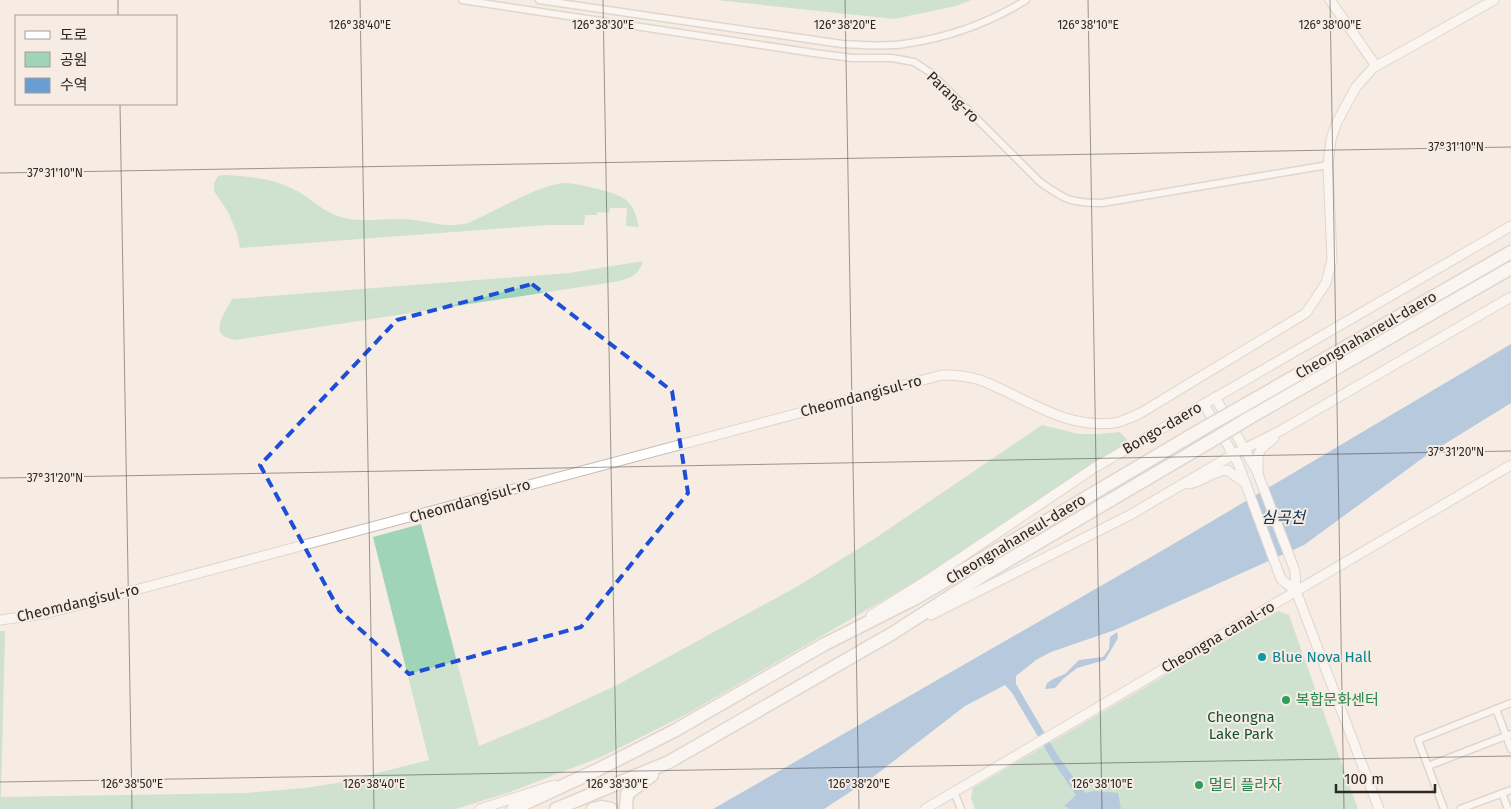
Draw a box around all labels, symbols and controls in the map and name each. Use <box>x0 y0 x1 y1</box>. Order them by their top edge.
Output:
legend <box>15 15 178 105</box>
text: 126°38'40"E <box>329 18 391 32</box>
text: 126°38'30"E <box>572 18 634 32</box>
text: 126°38'20"E <box>814 18 876 32</box>
text: 126°38'10"E <box>1057 18 1119 32</box>
text: 126°38'00"E <box>1298 18 1362 32</box>
text: 도로 <box>60 26 88 44</box>
text: 공원 <box>60 51 88 69</box>
street label: Parang-ro <box>923 68 983 126</box>
text: 수역 <box>60 76 88 94</box>
text: 37°31'10"N <box>1428 140 1484 154</box>
text: 37°31'10"N <box>27 166 83 180</box>
street label: Cheongnahaneul-daero <box>1292 287 1440 383</box>
street label: Cheomdangisul-ro <box>798 371 924 421</box>
street label: Bongo-daero <box>1119 398 1205 458</box>
text: 37°31'20"N <box>1428 445 1484 459</box>
text: 37°31'20"N <box>27 471 83 485</box>
street label: Cheomdangisul-ro <box>407 475 533 527</box>
street label: Cheongnahaneul-daero <box>943 490 1089 588</box>
water label: 심곡천 <box>1261 508 1307 527</box>
street label: Cheomdangisul-ro <box>15 580 141 626</box>
street label: Cheongna canal-ro <box>1158 597 1278 677</box>
place label: Blue Nova Hall <box>1272 648 1372 666</box>
marker: Blue Nova Hall <box>1256 651 1268 663</box>
place label: 복합문화센터 <box>1296 691 1379 709</box>
marker: 복합문화센터 <box>1280 694 1292 706</box>
park label: Cheongna Lake Park <box>1207 708 1275 743</box>
scale bar <box>1336 762 1435 794</box>
text: 100 m <box>1344 770 1384 788</box>
place label: 멀티 플라자 <box>1209 776 1282 794</box>
text: 126°38'50"E <box>101 777 163 791</box>
text: 126°38'40"E <box>343 777 405 791</box>
text: 126°38'30"E <box>586 777 648 791</box>
text: 126°38'20"E <box>828 777 890 791</box>
text: 126°38'10"E <box>1071 777 1133 791</box>
marker: 멀티 플라자 <box>1193 779 1205 791</box>

